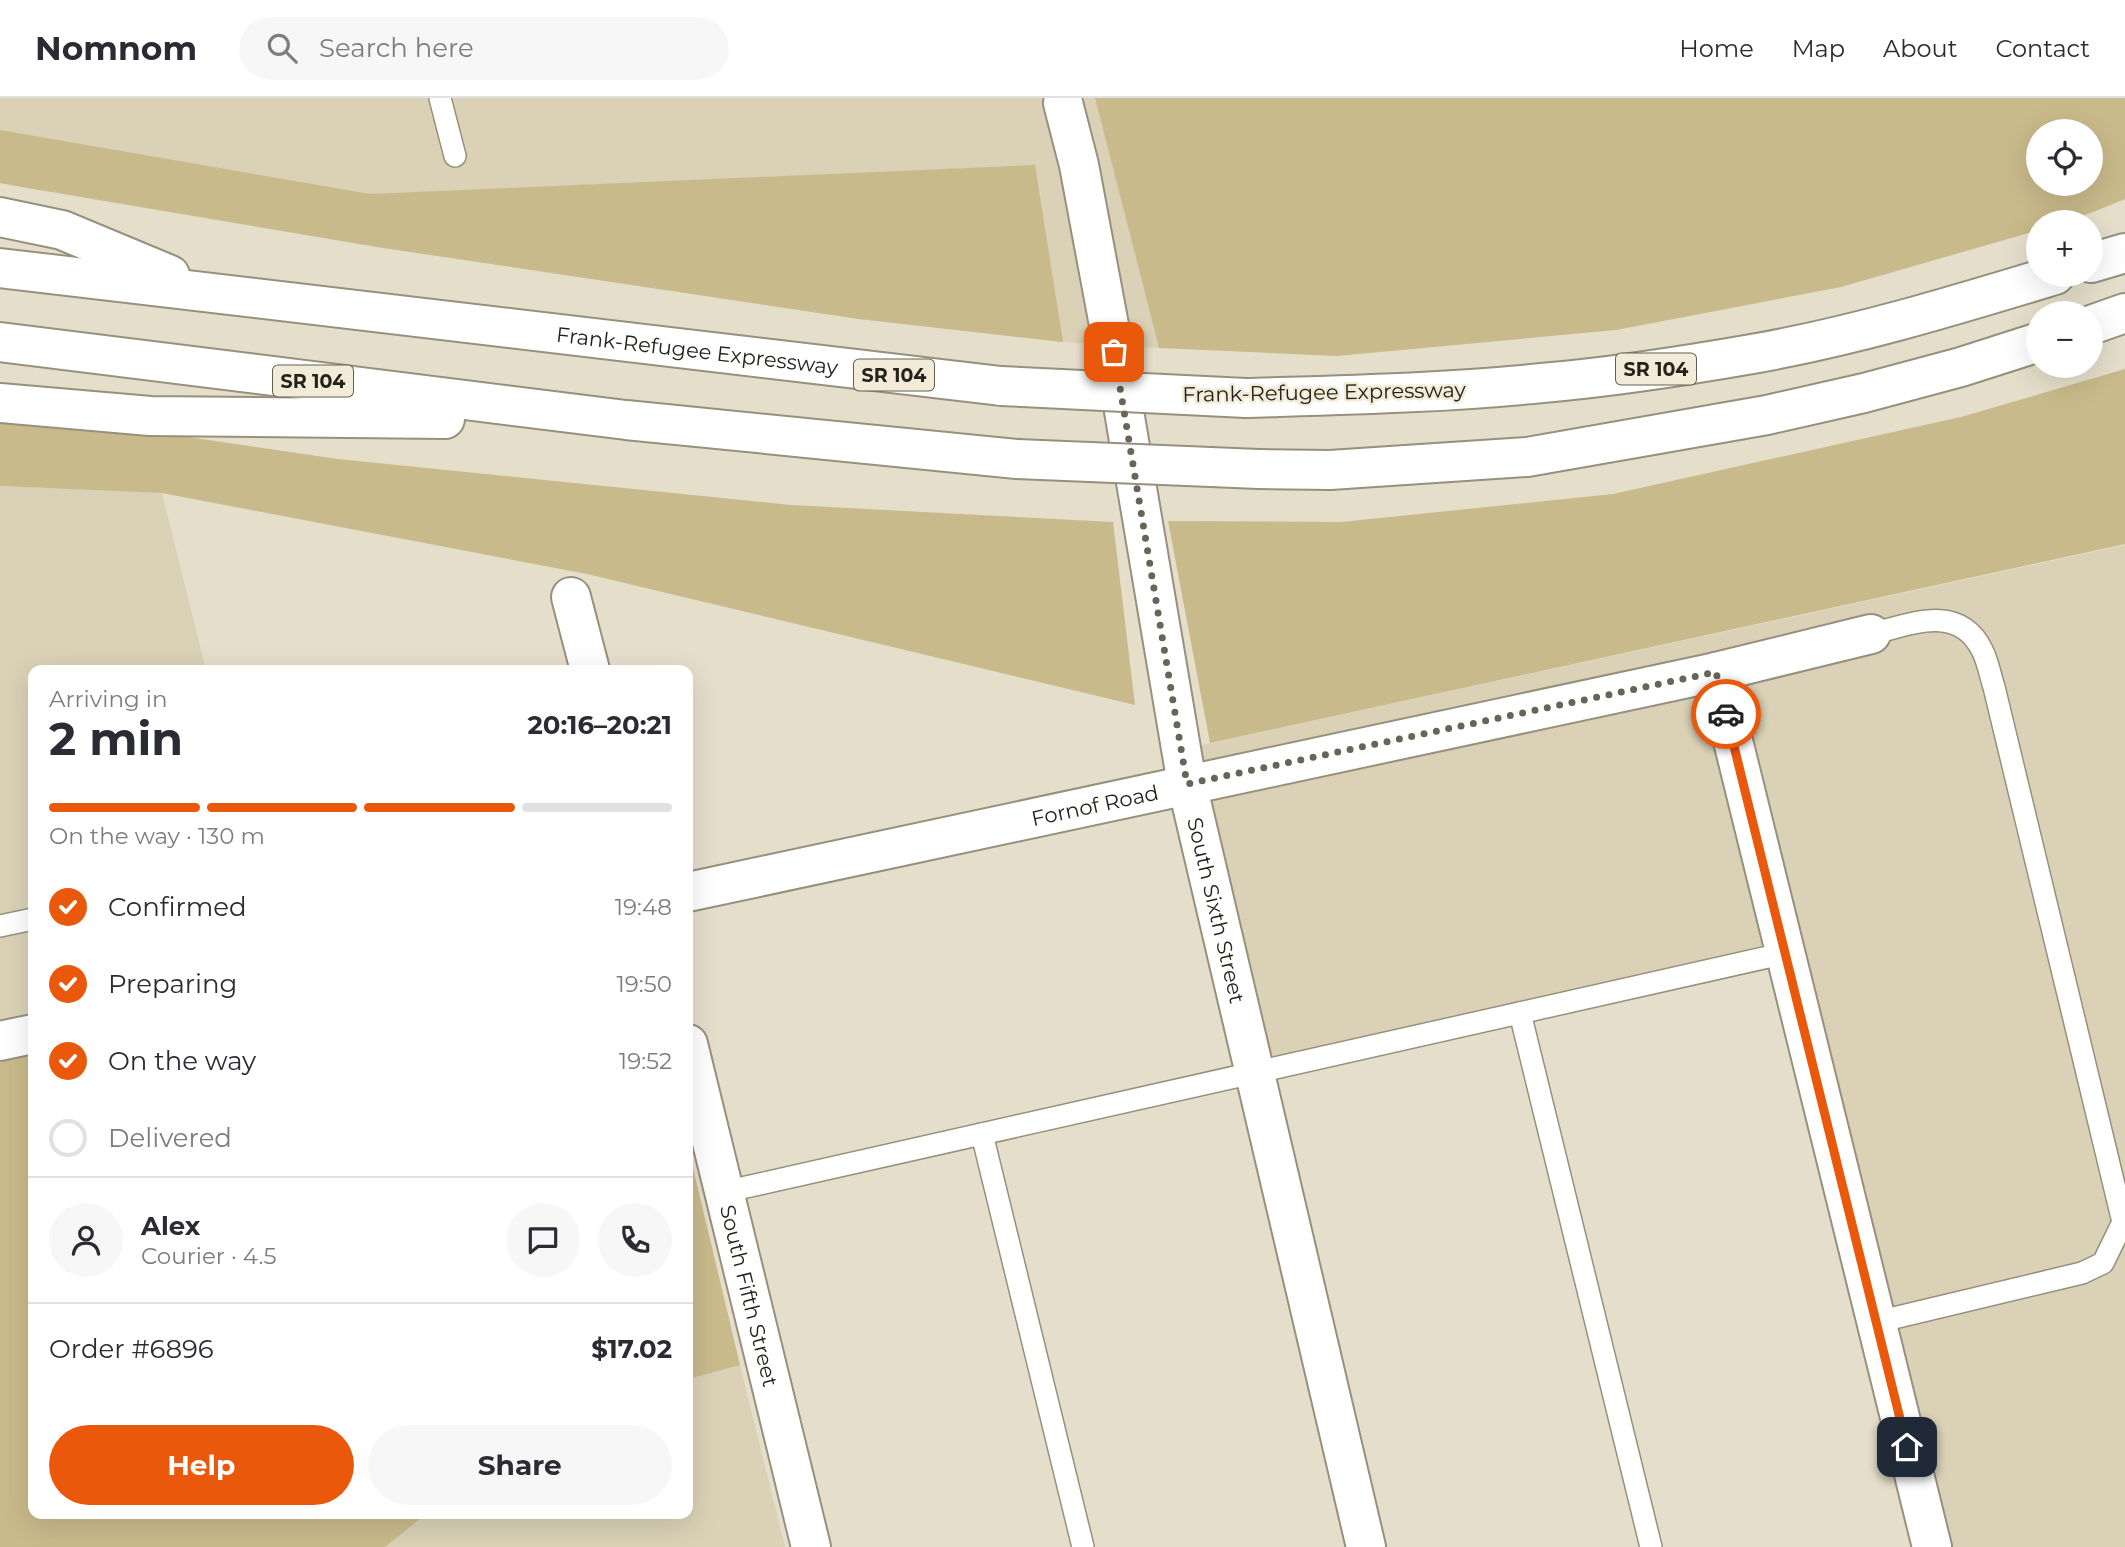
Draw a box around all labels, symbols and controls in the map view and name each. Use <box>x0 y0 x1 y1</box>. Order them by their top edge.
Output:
search box <box>239 17 729 80</box>
text: Nomnom <box>35 28 197 68</box>
icon: search <box>263 29 301 67</box>
text: Search here <box>319 32 474 64</box>
text: Home <box>1679 34 1754 63</box>
text: Map <box>1792 34 1845 63</box>
text: About <box>1883 34 1957 63</box>
text: Contact <box>1995 34 2090 63</box>
map controls <box>2026 119 2103 378</box>
button: locate <box>2026 119 2103 196</box>
button: + <box>2026 210 2103 287</box>
button: − <box>2026 301 2103 378</box>
street label: Frank-Refugee Expressway <box>555 321 840 379</box>
pin <box>1084 322 1144 382</box>
icon: bag <box>1095 333 1133 371</box>
road number: SR 104 <box>1616 354 1696 384</box>
road number: SR 104 <box>854 360 934 390</box>
road number: SR 104 <box>273 366 353 396</box>
street label: Frank-Refugee Expressway <box>1182 377 1467 407</box>
courier <box>1691 679 1761 749</box>
text: Arriving in <box>49 685 168 713</box>
icon: car <box>1707 695 1745 733</box>
text: 20:16–20:21 <box>527 709 672 741</box>
text: 2 min <box>49 710 183 767</box>
street label: Fornof Road <box>1029 779 1161 831</box>
street label: South Sixth Street <box>1183 815 1250 1006</box>
text: On the way · 130 m <box>49 822 265 850</box>
icon: check <box>49 888 87 926</box>
text: Confirmed <box>108 891 247 923</box>
text: 19:48 <box>615 893 672 921</box>
icon: check <box>49 965 87 1003</box>
text: Preparing <box>108 968 237 1000</box>
text: 19:50 <box>617 970 672 998</box>
icon: check <box>49 1042 87 1080</box>
text: On the way <box>108 1045 256 1077</box>
text: 19:52 <box>619 1047 672 1075</box>
text: Delivered <box>108 1122 232 1154</box>
street label: South Fifth Street <box>715 1202 784 1389</box>
button: person <box>49 1203 123 1277</box>
button: chat <box>506 1203 580 1277</box>
button: phone <box>598 1203 672 1277</box>
text: Alex <box>141 1210 200 1242</box>
text: Courier · 4.5 <box>141 1242 276 1270</box>
text: Order #6896 <box>49 1333 214 1365</box>
text: $17.02 <box>591 1333 672 1365</box>
pin <box>1877 1417 1937 1477</box>
button: Help <box>49 1425 354 1505</box>
button: Share <box>368 1425 672 1505</box>
icon: home <box>1888 1428 1926 1466</box>

